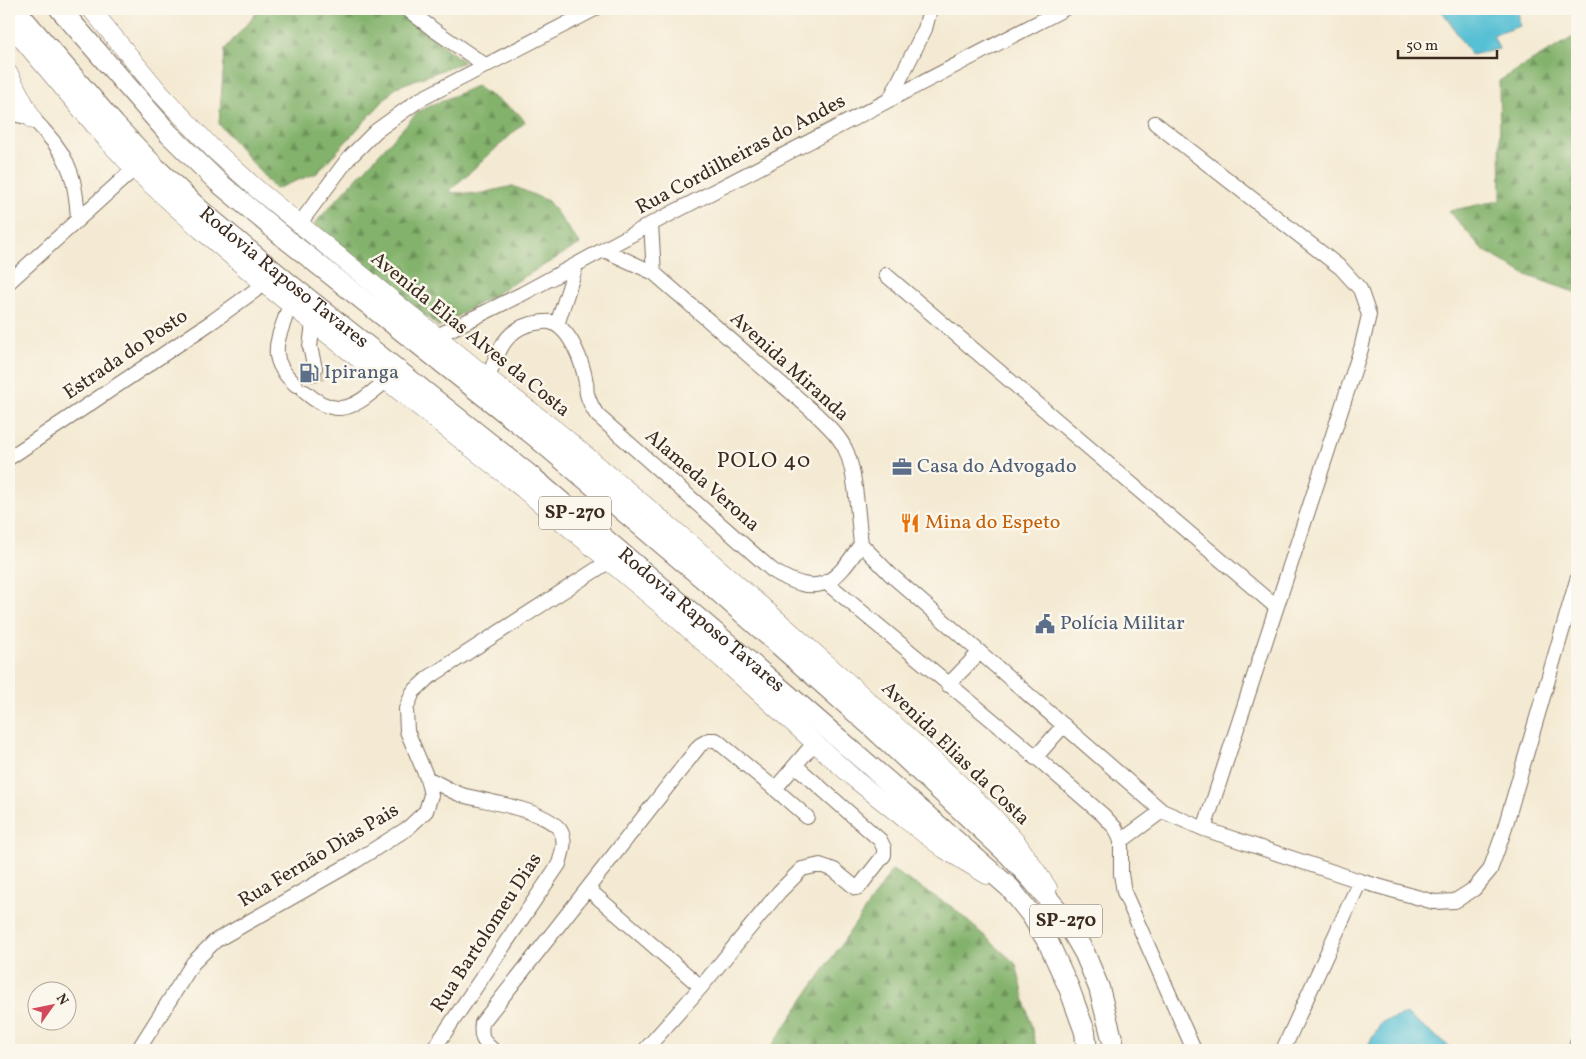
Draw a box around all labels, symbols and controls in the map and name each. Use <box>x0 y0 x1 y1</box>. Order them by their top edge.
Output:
scale bar <box>1398 28 1497 60</box>
text: 50 m <box>1406 36 1438 57</box>
street label: Rua Cordilheiras do Andes <box>631 88 851 222</box>
street label: Rodovia Raposo Tavares <box>193 200 374 356</box>
street label: Avenida Elias Alves da Costa <box>364 246 576 424</box>
street label: Estrada do Posto <box>58 303 194 407</box>
street label: Avenida Miranda <box>723 306 855 428</box>
place label: Ipiranga <box>324 359 399 387</box>
fuel station icon: Ipiranga <box>298 362 320 384</box>
street label: Alameda Verona <box>638 423 766 539</box>
district label: POLO 40 <box>717 446 811 477</box>
place label: Casa do Advogado <box>917 453 1077 481</box>
office icon: Casa do Advogado <box>891 456 913 478</box>
road number: SP-270 <box>539 496 611 530</box>
place label: Mina do Espeto <box>925 509 1060 537</box>
restaurant icon: Mina do Espeto <box>899 512 921 534</box>
street label: Rodovia Raposo Tavares <box>611 541 790 700</box>
place label: Polícia Militar <box>1060 610 1185 638</box>
public building icon: Polícia Militar <box>1034 613 1056 635</box>
street label: Avenida Elias da Costa <box>874 676 1036 832</box>
street label: Rua Fernão Dias Pais <box>233 797 405 915</box>
street label: Rua Bartolomeu Dias <box>425 848 549 1018</box>
road number: SP-270 <box>1030 904 1102 938</box>
north arrow <box>28 982 78 1032</box>
text: N <box>51 990 72 1009</box>

